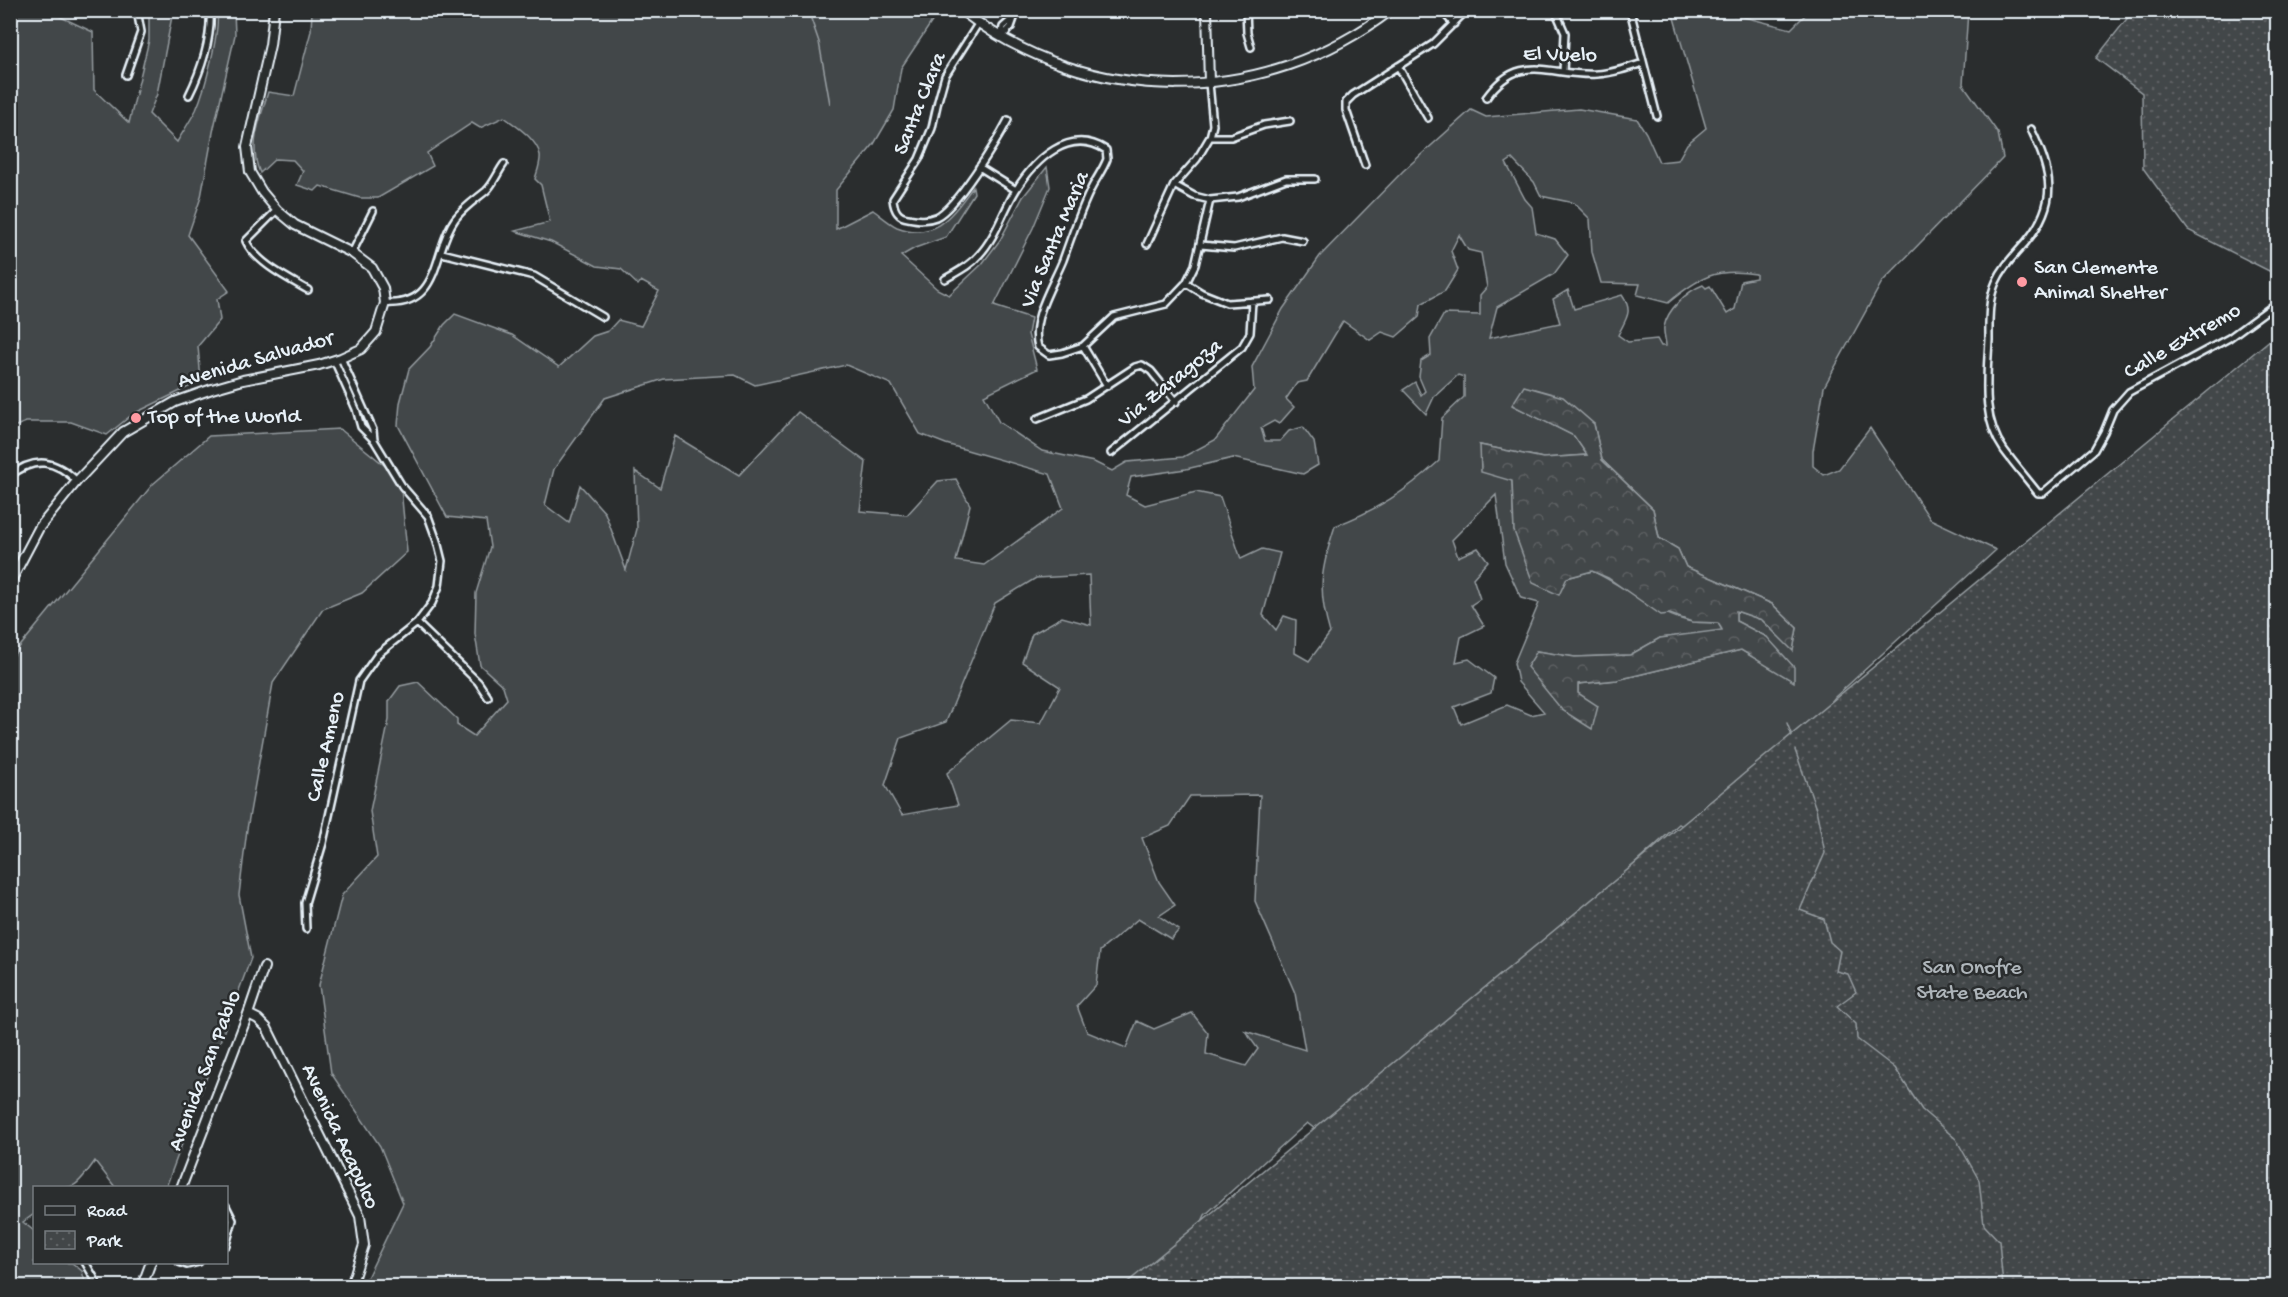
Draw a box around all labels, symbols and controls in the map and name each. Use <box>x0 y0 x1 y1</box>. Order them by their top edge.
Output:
street label: El Vuelo <box>1523 42 1597 70</box>
street label: Santa Clara <box>889 48 954 159</box>
street label: Via Santa Maria <box>1015 167 1097 313</box>
place label: San Clemente Animal Shelter <box>2034 256 2169 307</box>
marker: San Clemente Animal Shelter <box>2015 275 2029 289</box>
street label: Calle Extremo <box>2120 298 2246 386</box>
street label: Avenida Salvador <box>175 326 339 396</box>
street label: Via Zaragoza <box>1113 334 1229 435</box>
place label: Top of the World <box>146 405 302 431</box>
marker: Top of the World <box>129 411 143 425</box>
street label: Calle Ameno <box>302 689 352 805</box>
park label: San Onofre State Beach <box>1916 956 2028 1007</box>
street label: Avenida San Pablo <box>163 987 249 1155</box>
street label: Avenida Acapulco <box>294 1060 384 1214</box>
legend <box>33 1186 228 1264</box>
text: Road <box>87 1202 128 1223</box>
text: Park <box>86 1232 123 1253</box>

